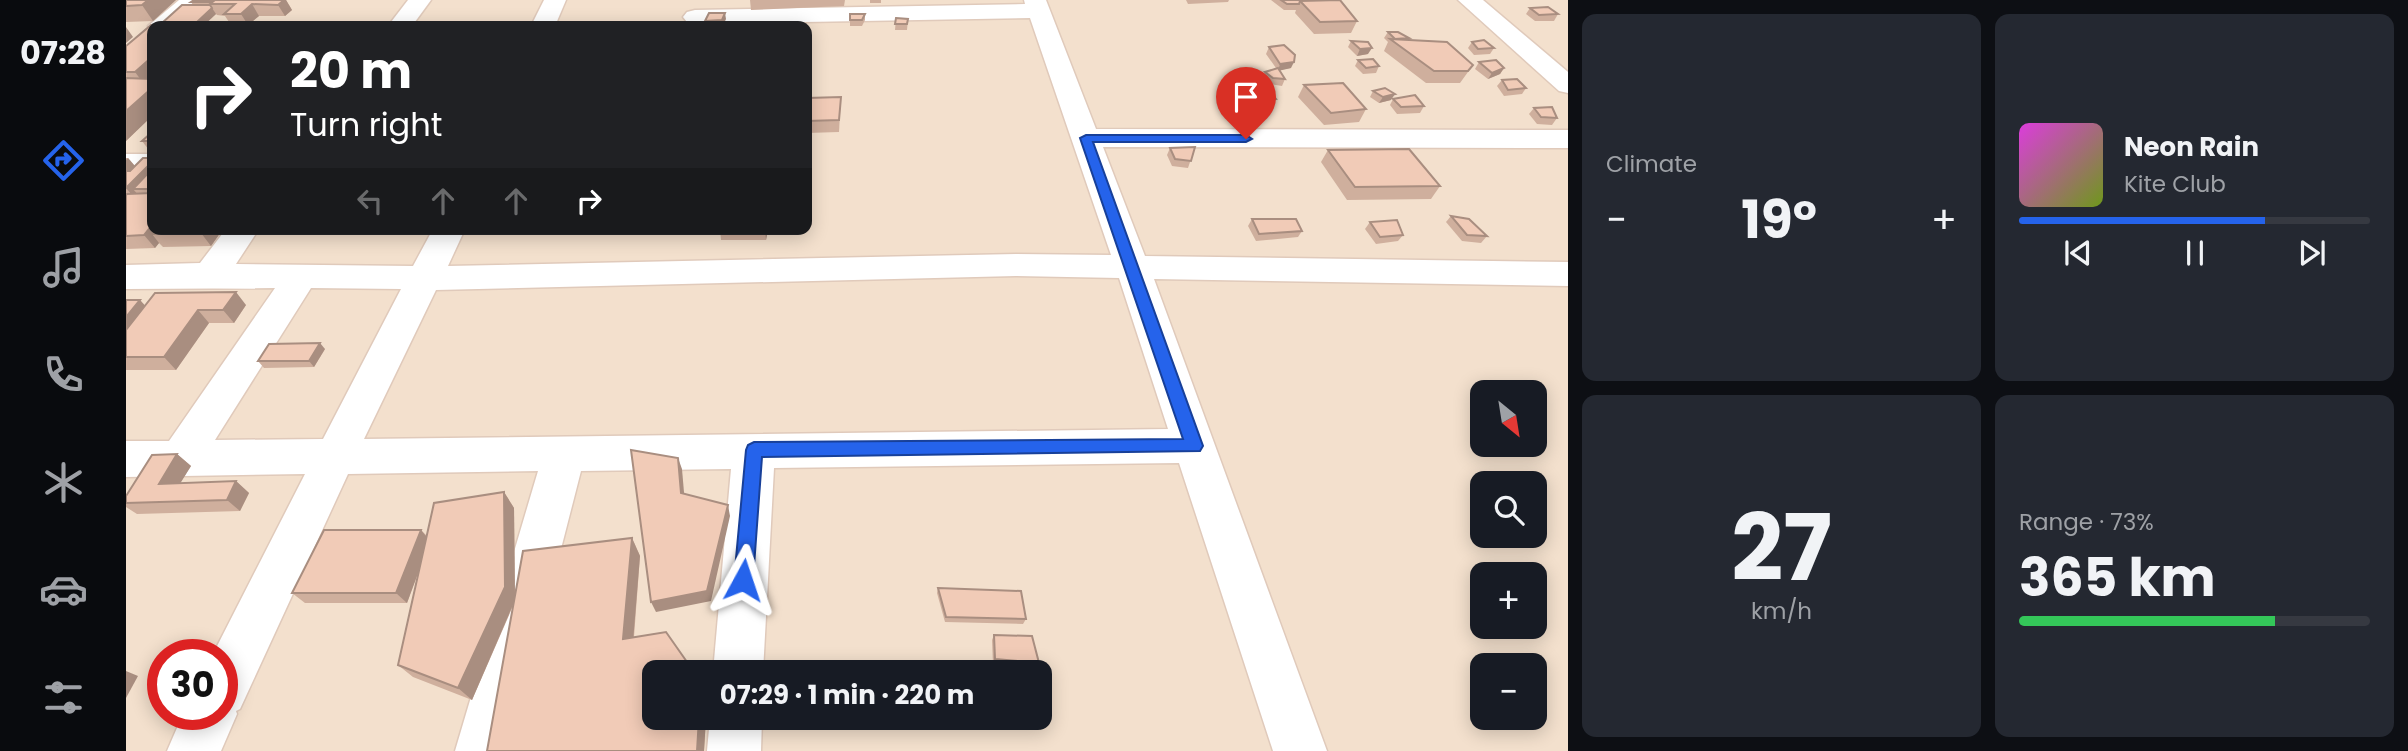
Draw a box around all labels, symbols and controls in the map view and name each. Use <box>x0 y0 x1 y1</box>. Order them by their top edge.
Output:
text: 07:28 <box>20 30 106 75</box>
text: 20 m <box>290 37 412 105</box>
icon: right <box>175 49 266 140</box>
pin <box>1216 67 1276 139</box>
icon: arrive <box>1227 78 1265 116</box>
text: Turn right <box>290 102 442 147</box>
text: Neon Rain <box>2124 129 2259 165</box>
icon: directions <box>39 136 88 185</box>
text: Climate <box>1606 148 1697 180</box>
text: Kite Club <box>2124 168 2226 200</box>
icon: left <box>351 182 389 220</box>
icon: ahead <box>424 182 462 220</box>
icon: ahead <box>497 182 535 220</box>
icon: right <box>570 182 608 220</box>
text: 19° <box>1741 183 1817 256</box>
text: − <box>1606 193 1627 246</box>
text: + <box>1931 193 1957 246</box>
icon: previous <box>2059 234 2097 272</box>
icon: pause <box>2176 234 2214 272</box>
icon: next <box>2293 234 2331 272</box>
icon: music <box>39 243 88 292</box>
icon: phone <box>39 350 88 399</box>
north arrow <box>1470 380 1547 457</box>
map controls <box>1470 380 1547 730</box>
icon: climate <box>39 458 88 507</box>
button: search <box>1470 471 1547 548</box>
text: 27 <box>1731 484 1832 612</box>
text: Range · 73% <box>2019 506 2154 538</box>
text: 365 km <box>2019 541 2216 614</box>
position arrow <box>706 543 780 617</box>
button: + <box>1470 562 1547 639</box>
icon: car <box>39 565 88 614</box>
text: km/h <box>1751 595 1812 627</box>
speed limit sign: 30 <box>147 639 238 730</box>
button: − <box>1470 653 1547 730</box>
icon: filters <box>39 673 88 722</box>
text: 07:29 · 1 min · 220 m <box>720 677 974 713</box>

